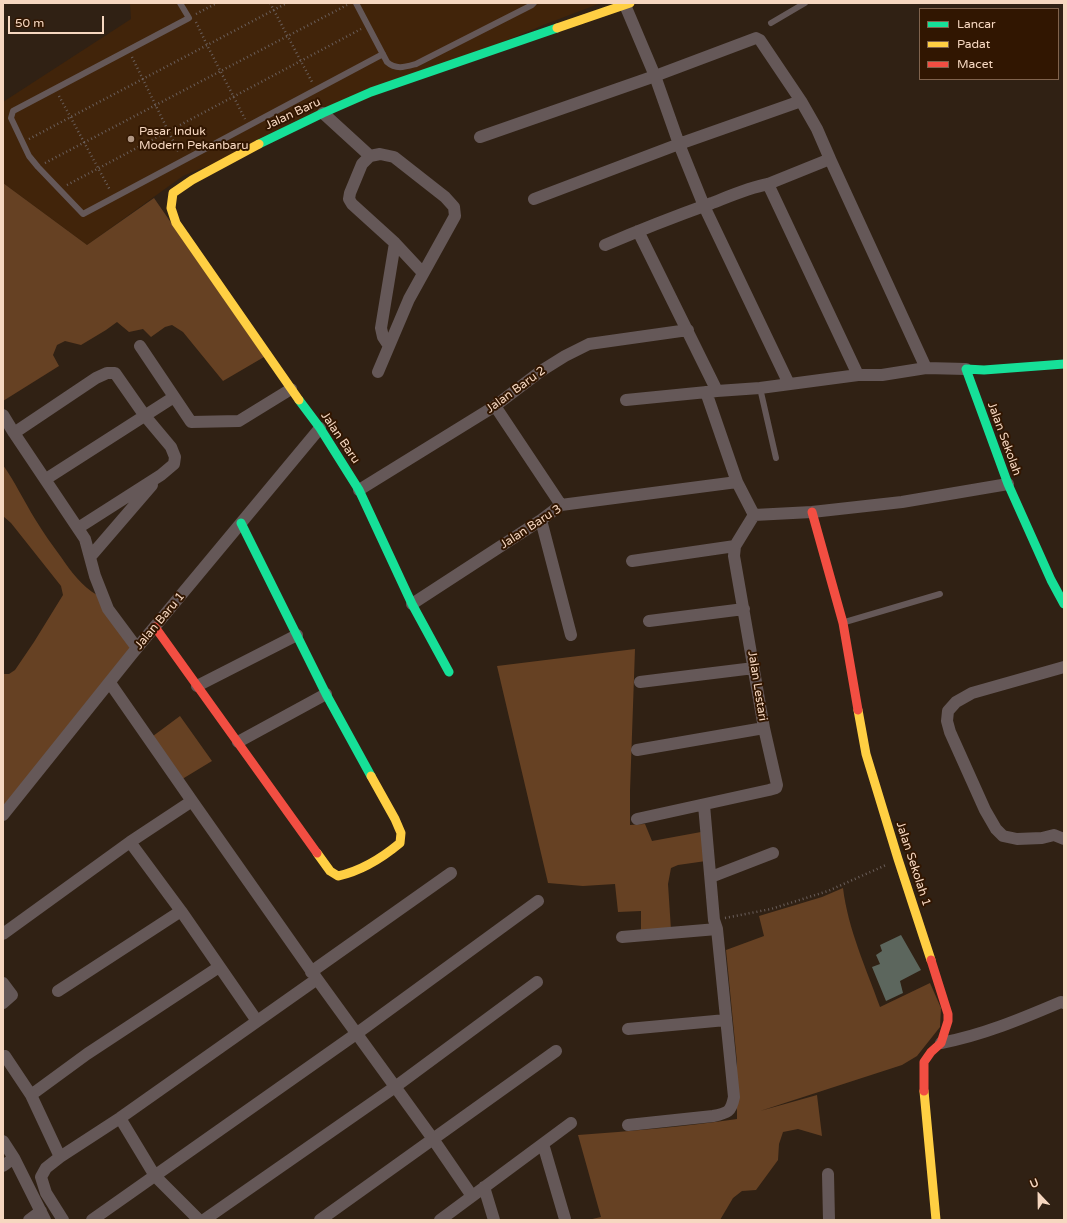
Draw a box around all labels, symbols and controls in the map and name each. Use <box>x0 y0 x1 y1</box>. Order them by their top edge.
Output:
scale bar <box>10 8 106 34</box>
legend <box>919 8 1059 80</box>
text: 50 m <box>15 16 44 30</box>
text: Lancar <box>957 17 996 31</box>
text: Padat <box>957 37 990 51</box>
text: Macet <box>957 57 993 71</box>
street label: Jalan Baru <box>263 95 323 133</box>
place label: Pasar Induk Modern Pekanbaru <box>139 125 248 153</box>
marker: Pasar Induk Modern Pekanbaru <box>126 134 136 144</box>
street label: Jalan Baru 2 <box>483 364 549 416</box>
street label: Jalan Sekolah <box>984 400 1024 478</box>
street label: Jalan Baru <box>317 409 363 467</box>
street label: Jalan Baru 3 <box>498 502 564 552</box>
street label: Jalan Baru 1 <box>132 590 188 652</box>
street label: Jalan Lestari <box>744 650 770 722</box>
street label: Jalan Sekolah 1 <box>893 820 933 908</box>
north arrow <box>1019 1175 1059 1215</box>
text: U <box>1028 1176 1041 1191</box>

